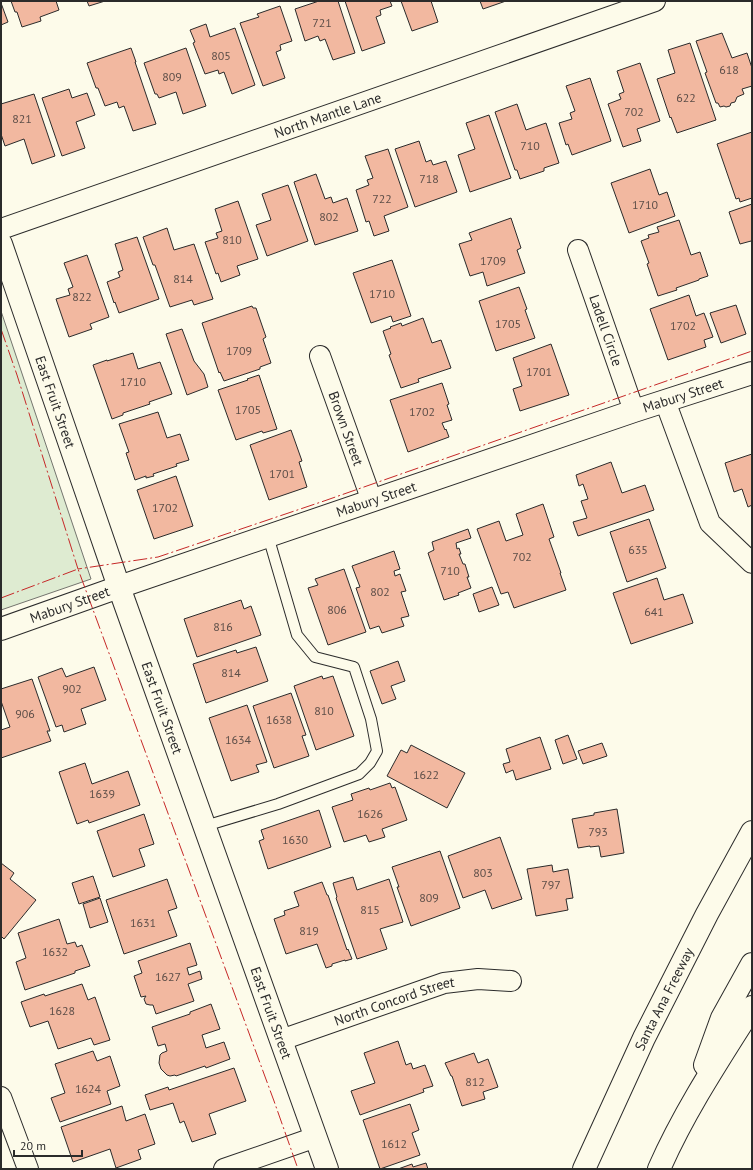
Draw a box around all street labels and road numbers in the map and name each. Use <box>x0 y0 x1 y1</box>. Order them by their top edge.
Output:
street label: North Mantle Lane <box>272 88 384 142</box>
street label: Ladell Circle <box>585 292 627 368</box>
street label: East Fruit Street <box>31 353 80 451</box>
street label: Mabury Street <box>641 374 726 417</box>
street label: Brown Street <box>324 389 368 468</box>
street label: Mabury Street <box>334 477 419 521</box>
street label: Mabury Street <box>27 582 112 627</box>
street label: East Fruit Street <box>137 659 187 756</box>
street label: Santa Ana Freeway <box>630 944 698 1053</box>
street label: East Fruit Street <box>246 964 296 1062</box>
street label: North Concord Street <box>332 973 456 1030</box>

